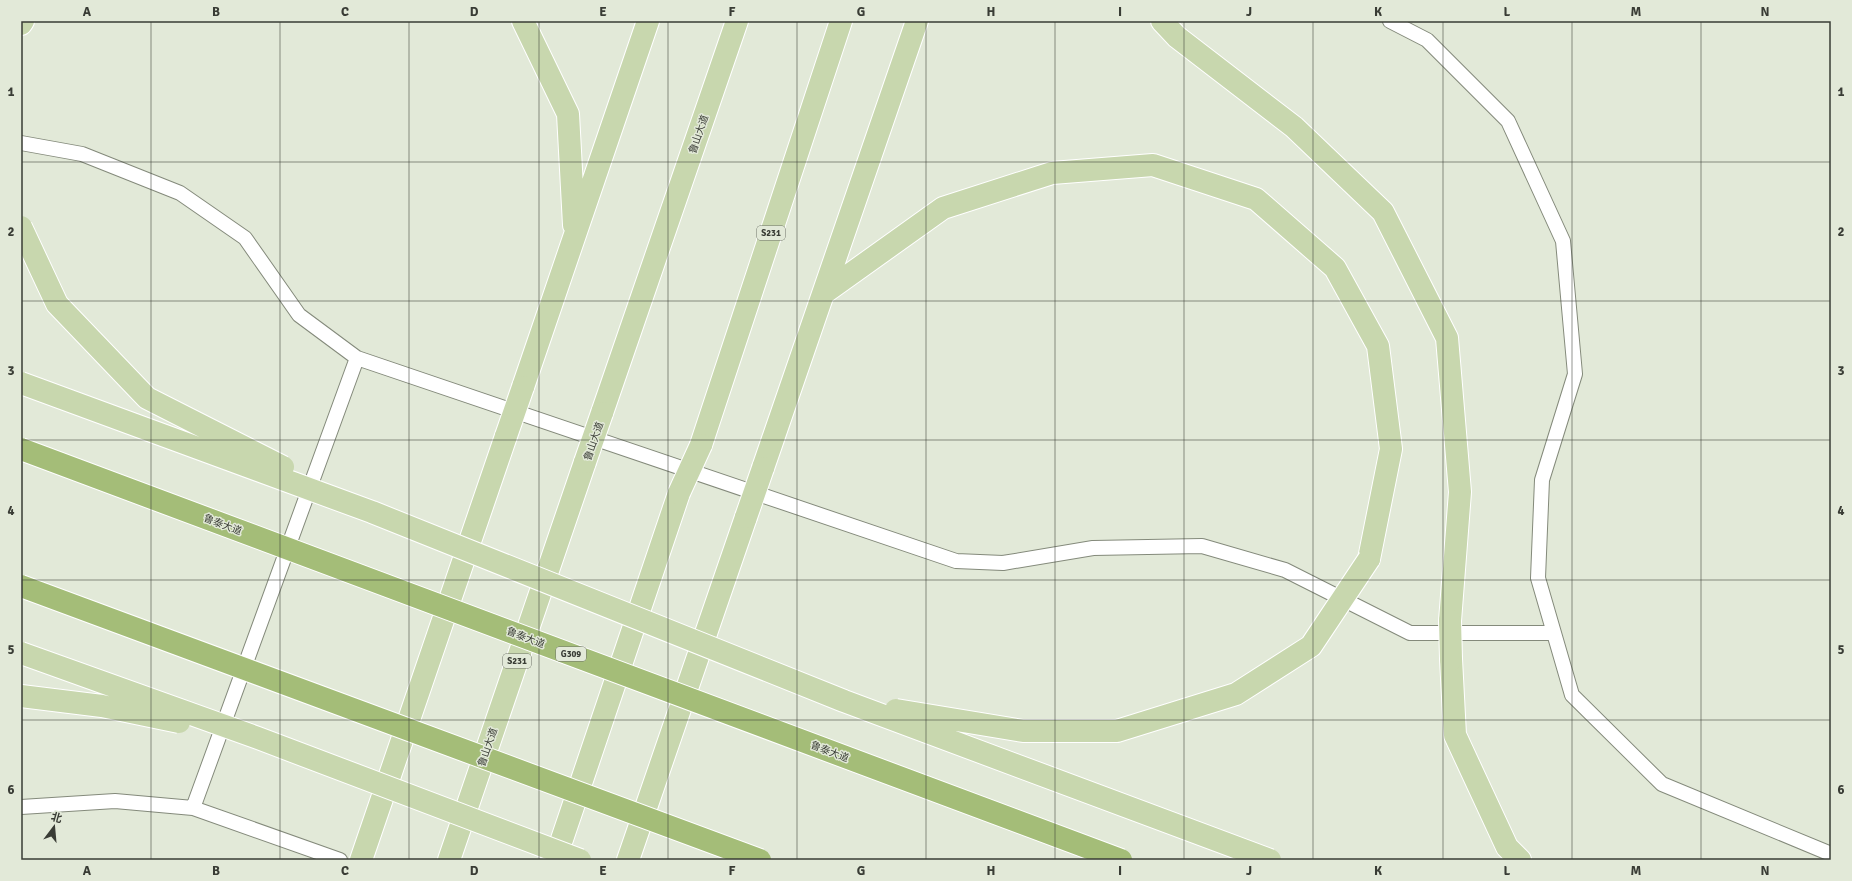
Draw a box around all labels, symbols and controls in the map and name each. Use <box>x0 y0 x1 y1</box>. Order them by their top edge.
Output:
text: A <box>83 4 92 20</box>
text: B <box>212 4 220 20</box>
text: C <box>341 4 349 20</box>
text: D <box>470 4 479 20</box>
text: E <box>599 4 607 20</box>
text: F <box>729 4 736 20</box>
text: G <box>857 4 865 20</box>
text: H <box>987 4 995 20</box>
text: I <box>1118 4 1122 20</box>
text: J <box>1246 4 1252 20</box>
text: K <box>1374 4 1382 20</box>
text: L <box>1504 4 1511 20</box>
text: M <box>1631 4 1642 20</box>
text: N <box>1760 4 1770 20</box>
text: 1 <box>7 84 15 100</box>
text: 1 <box>1837 84 1845 100</box>
street label: 鲁山大道 <box>687 113 711 155</box>
text: 2 <box>7 224 15 240</box>
text: 2 <box>1837 224 1845 240</box>
road number: S231 <box>757 226 785 240</box>
text: 3 <box>7 363 15 379</box>
text: 3 <box>1837 363 1845 379</box>
street label: 鲁山大道 <box>582 420 606 462</box>
text: 4 <box>7 503 15 519</box>
text: 4 <box>1837 503 1845 519</box>
street label: 鲁泰大道 <box>202 512 243 538</box>
street label: 鲁泰大道 <box>505 625 546 651</box>
text: 5 <box>7 642 15 658</box>
text: 5 <box>1837 642 1845 658</box>
road number: G309 <box>556 647 586 661</box>
road number: S231 <box>503 654 531 668</box>
street label: 鲁山大道 <box>476 726 500 768</box>
street label: 鲁泰大道 <box>809 739 850 765</box>
text: 6 <box>7 782 15 798</box>
text: 6 <box>1837 782 1845 798</box>
north arrow <box>34 807 74 847</box>
text: 北 <box>50 810 64 826</box>
text: A <box>83 863 92 879</box>
text: B <box>212 863 220 879</box>
text: C <box>341 863 349 879</box>
text: D <box>470 863 479 879</box>
text: E <box>599 863 607 879</box>
text: F <box>729 863 736 879</box>
text: G <box>857 863 865 879</box>
text: H <box>987 863 995 879</box>
text: I <box>1118 863 1122 879</box>
text: J <box>1246 863 1252 879</box>
text: K <box>1374 863 1382 879</box>
text: L <box>1504 863 1511 879</box>
text: M <box>1631 863 1642 879</box>
text: N <box>1760 863 1770 879</box>

